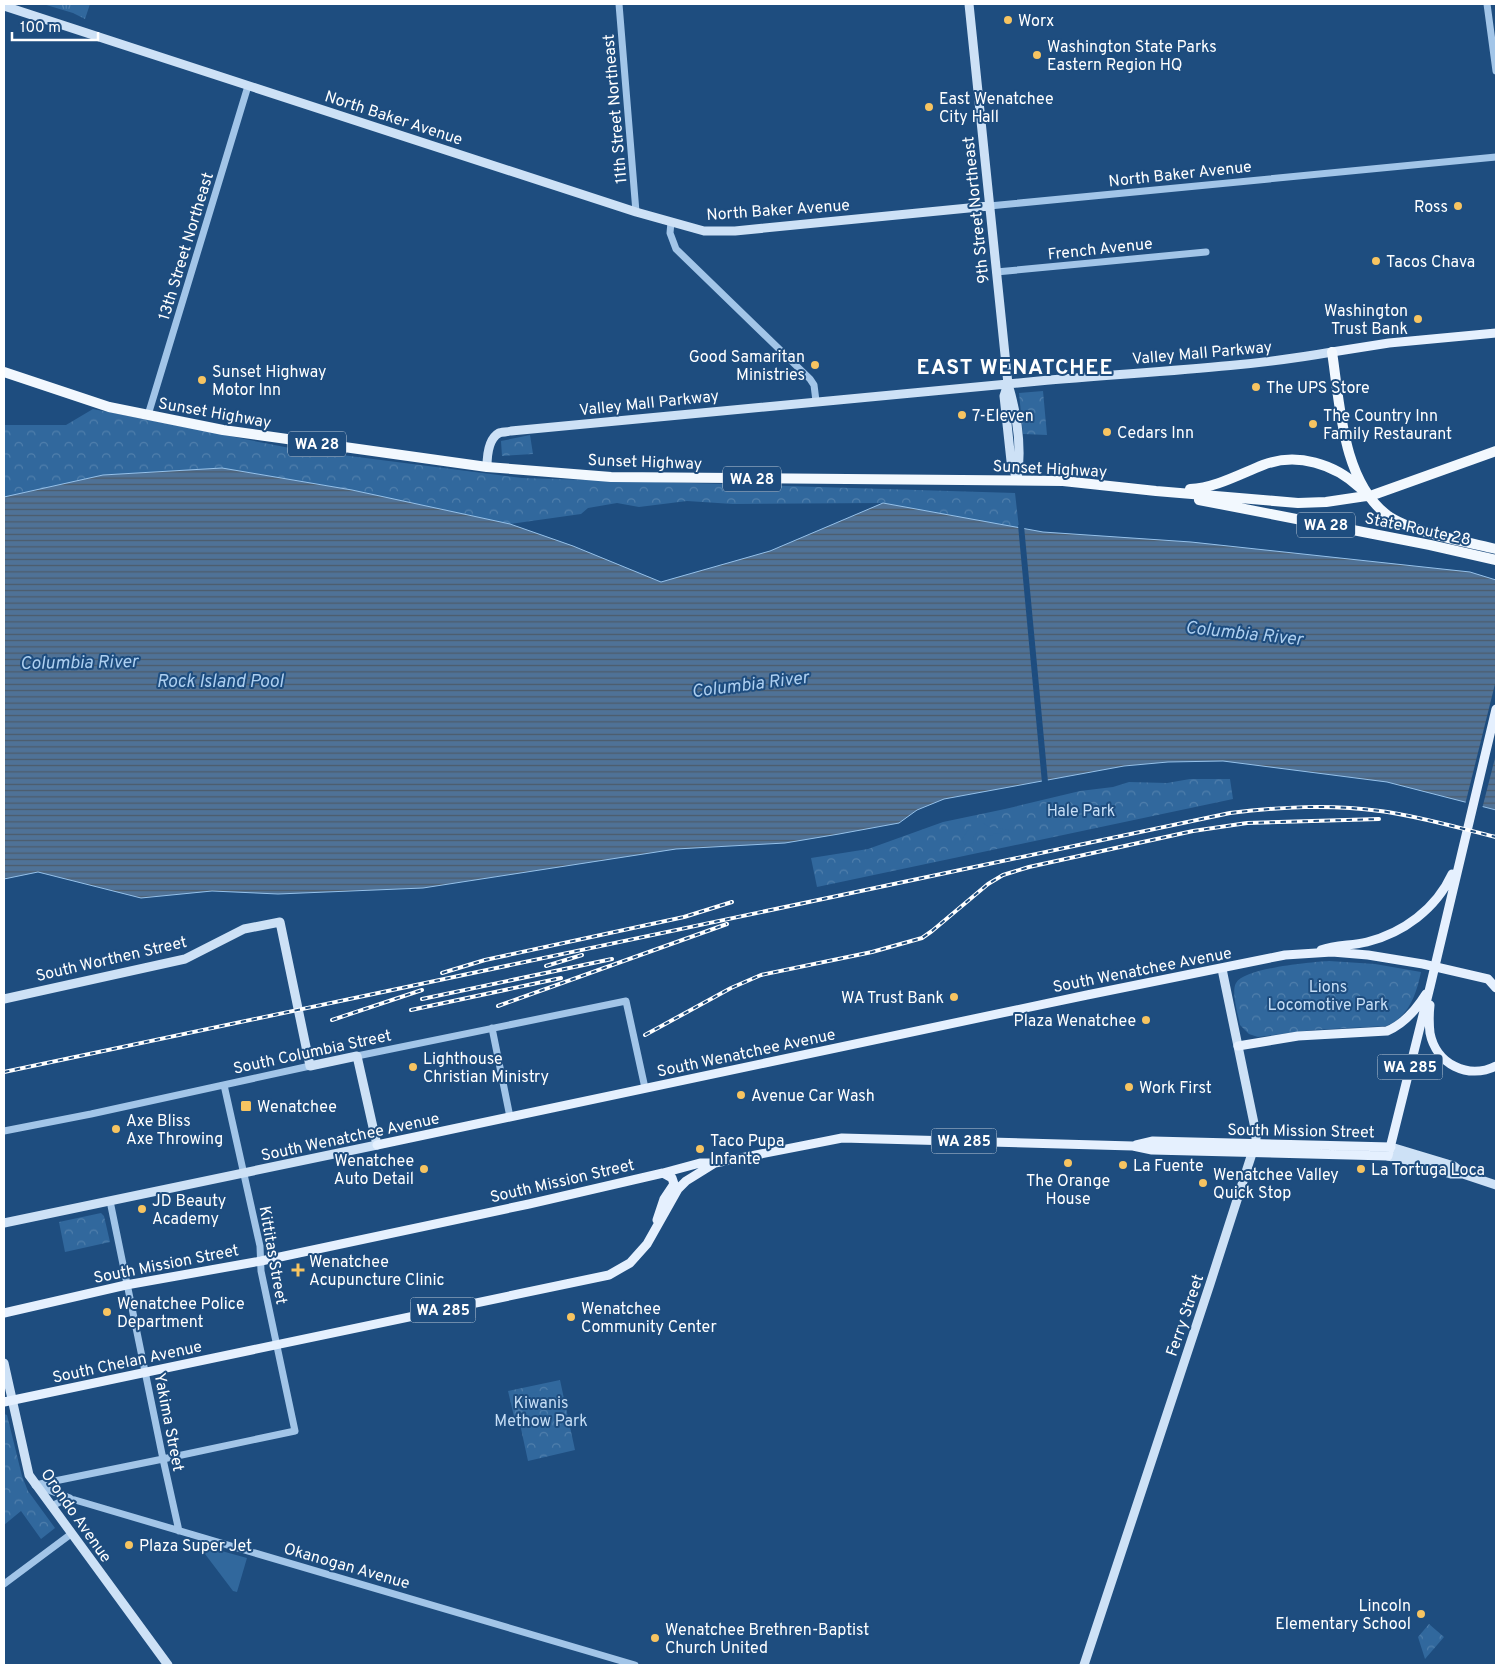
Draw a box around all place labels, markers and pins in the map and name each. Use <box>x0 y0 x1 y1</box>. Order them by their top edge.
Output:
place label: Worx <box>1018 12 1054 32</box>
marker: Worx <box>1002 14 1014 26</box>
place label: Washington State Parks Eastern Region HQ <box>1047 38 1217 76</box>
marker: Washington State Parks Eastern Region HQ <box>1031 49 1043 61</box>
place label: East Wenatchee City Hall <box>939 90 1054 128</box>
marker: East Wenatchee City Hall <box>923 101 935 113</box>
place label: Ross <box>1414 198 1448 218</box>
marker: Ross <box>1452 200 1464 212</box>
place label: Tacos Chava <box>1386 253 1475 273</box>
marker: Tacos Chava <box>1370 255 1382 267</box>
place label: Washington Trust Bank <box>1324 302 1408 340</box>
marker: Washington Trust Bank <box>1412 313 1424 325</box>
place label: Good Samaritan Ministries <box>689 348 805 386</box>
marker: Good Samaritan Ministries <box>809 359 821 371</box>
place label: Sunset Highway Motor Inn <box>212 363 327 401</box>
marker: Sunset Highway Motor Inn <box>196 374 208 386</box>
place label: The UPS Store <box>1266 379 1370 399</box>
marker: The UPS Store <box>1250 381 1262 393</box>
place label: 7-Eleven <box>972 407 1034 427</box>
place label: The Country Inn Family Restaurant <box>1323 407 1452 445</box>
marker: 7-Eleven <box>956 409 968 421</box>
marker: The Country Inn Family Restaurant <box>1307 418 1319 430</box>
place label: Cedars Inn <box>1117 424 1194 444</box>
marker: Cedars Inn <box>1101 426 1113 438</box>
place label: WA Trust Bank <box>841 989 944 1009</box>
marker: WA Trust Bank <box>948 991 960 1003</box>
place label: Plaza Wenatchee <box>1014 1012 1136 1032</box>
marker: Plaza Wenatchee <box>1140 1014 1152 1026</box>
place label: Lighthouse Christian Ministry <box>423 1050 549 1088</box>
marker: Lighthouse Christian Ministry <box>407 1061 419 1073</box>
place label: Work First <box>1139 1079 1212 1099</box>
marker: Work First <box>1123 1081 1135 1093</box>
place label: Avenue Car Wash <box>751 1087 875 1107</box>
marker: Avenue Car Wash <box>735 1089 747 1101</box>
place label: Wenatchee <box>257 1098 337 1118</box>
marker: Wenatchee <box>239 1099 253 1113</box>
place label: Axe Bliss Axe Throwing <box>126 1112 223 1150</box>
marker: Axe Bliss Axe Throwing <box>110 1123 122 1135</box>
place label: Taco Pupa Infante <box>710 1132 784 1170</box>
marker: Taco Pupa Infante <box>694 1143 706 1155</box>
place label: Wenatchee Auto Detail <box>334 1152 414 1190</box>
marker: The Orange House <box>1062 1157 1074 1169</box>
place label: La Fuente <box>1133 1157 1204 1177</box>
marker: La Fuente <box>1117 1159 1129 1171</box>
place label: La Tortuga Loca <box>1371 1161 1485 1181</box>
marker: Wenatchee Auto Detail <box>418 1163 430 1175</box>
marker: La Tortuga Loca <box>1355 1163 1367 1175</box>
place label: Wenatchee Valley Quick Stop <box>1213 1166 1339 1204</box>
place label: The Orange House <box>1026 1172 1110 1210</box>
marker: Wenatchee Valley Quick Stop <box>1197 1177 1209 1189</box>
place label: JD Beauty Academy <box>152 1192 226 1230</box>
marker: JD Beauty Academy <box>136 1203 148 1215</box>
place label: Wenatchee Acupuncture Clinic <box>309 1253 445 1291</box>
marker: Wenatchee Acupuncture Clinic <box>291 1263 305 1277</box>
place label: Wenatchee Police Department <box>117 1295 245 1333</box>
place label: Wenatchee Community Center <box>581 1300 717 1338</box>
marker: Wenatchee Police Department <box>101 1306 113 1318</box>
marker: Wenatchee Community Center <box>565 1311 577 1323</box>
place label: Plaza Super Jet <box>139 1537 252 1557</box>
marker: Plaza Super Jet <box>123 1539 135 1551</box>
place label: Lincoln Elementary School <box>1275 1597 1411 1635</box>
marker: Lincoln Elementary School <box>1415 1608 1427 1620</box>
place label: Wenatchee Brethren-Baptist Church United <box>665 1621 869 1659</box>
marker: Wenatchee Brethren-Baptist Church United <box>649 1632 661 1644</box>

